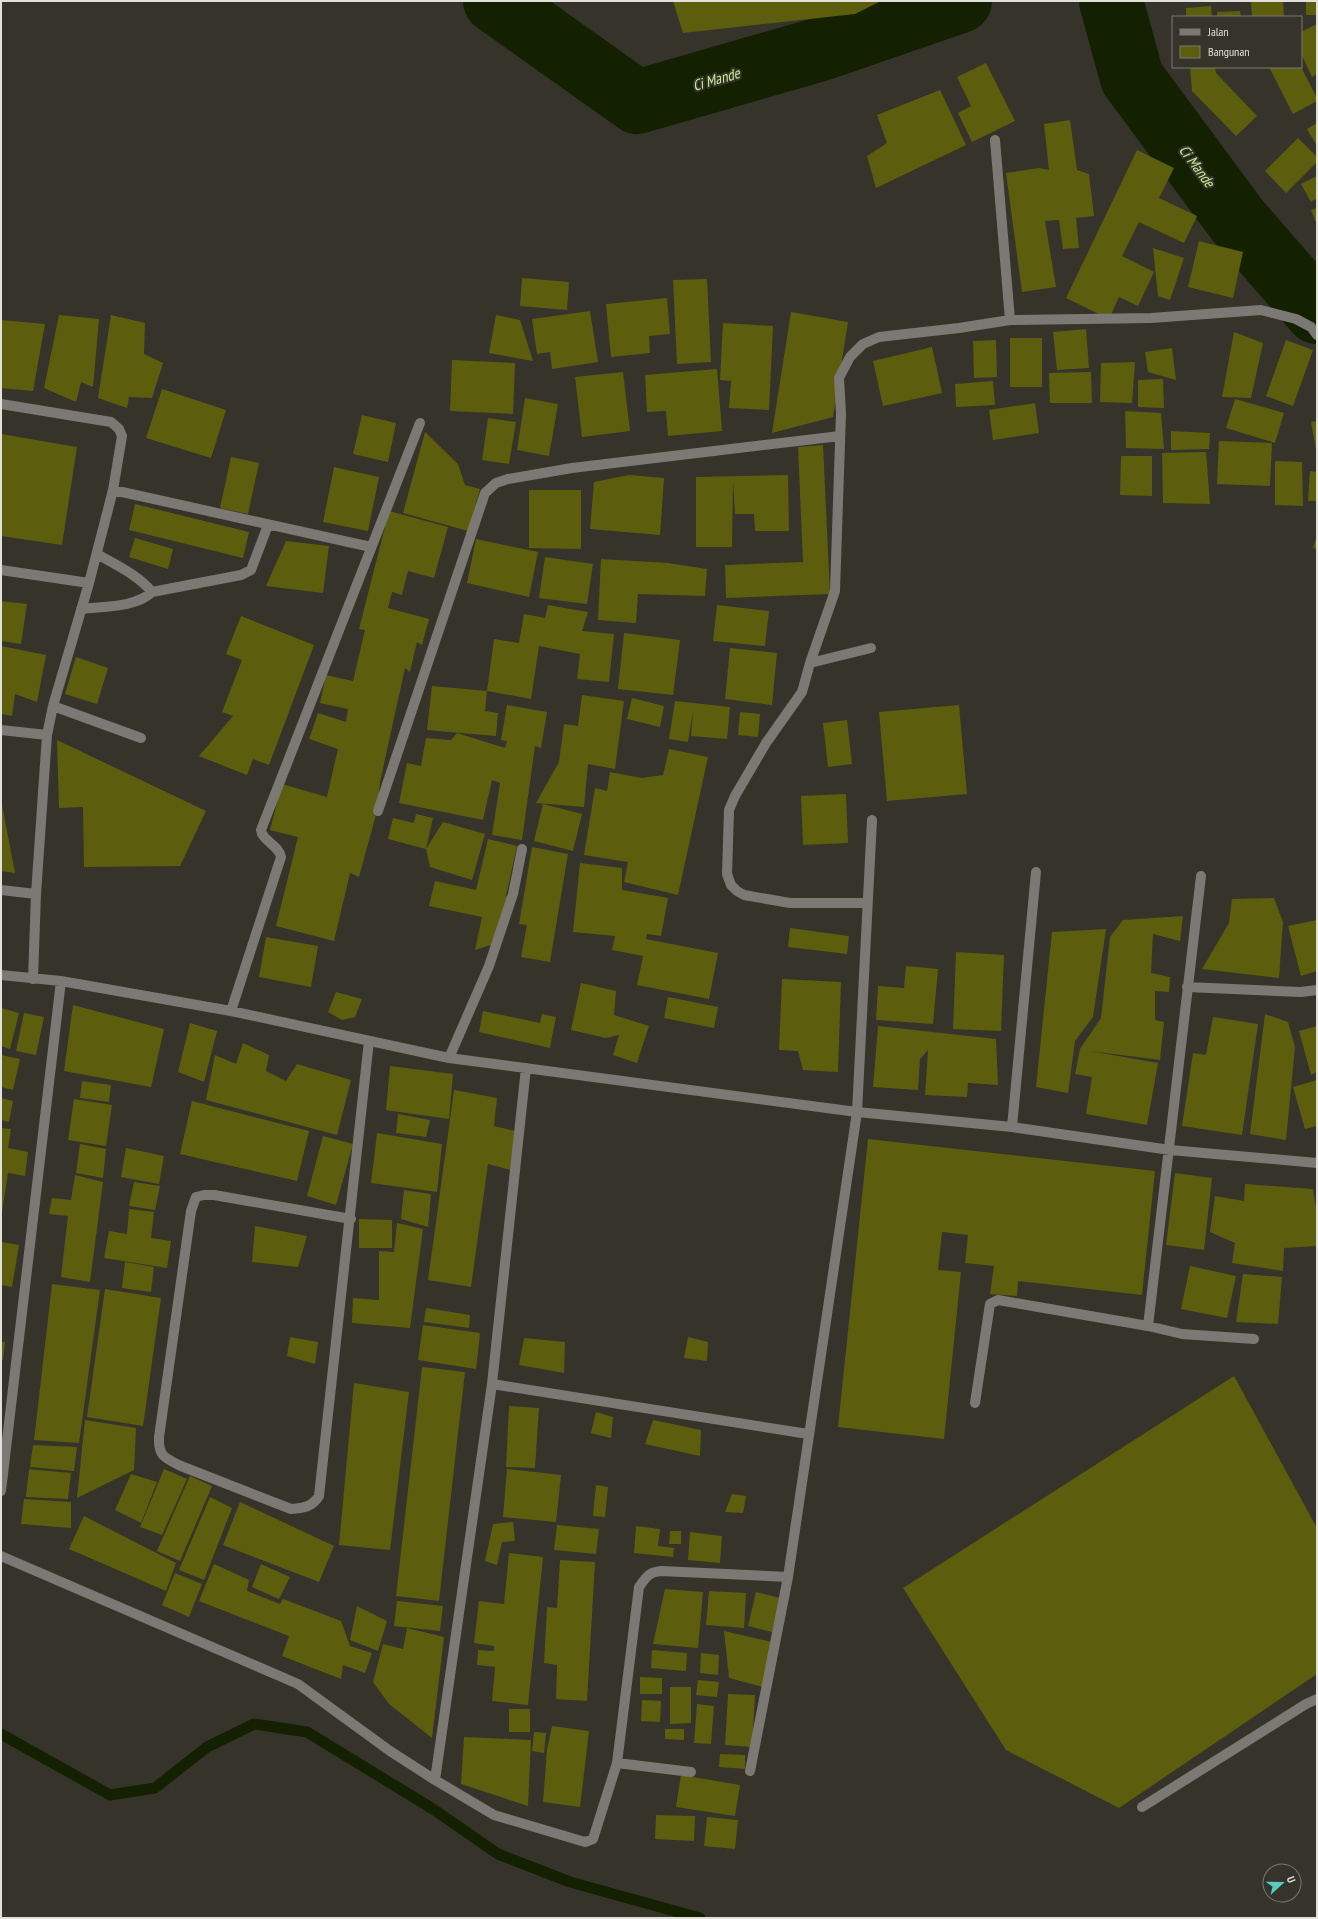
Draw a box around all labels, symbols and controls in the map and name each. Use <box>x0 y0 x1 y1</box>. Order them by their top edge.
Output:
legend <box>1172 16 1302 68</box>
text: Jalan <box>1207 24 1229 39</box>
text: Bangunan <box>1208 44 1249 59</box>
water label: Ci Mande <box>690 63 743 95</box>
water label: Ci Mande <box>1175 141 1220 192</box>
north arrow <box>1262 1863 1302 1903</box>
text: U <box>1284 1874 1299 1885</box>

